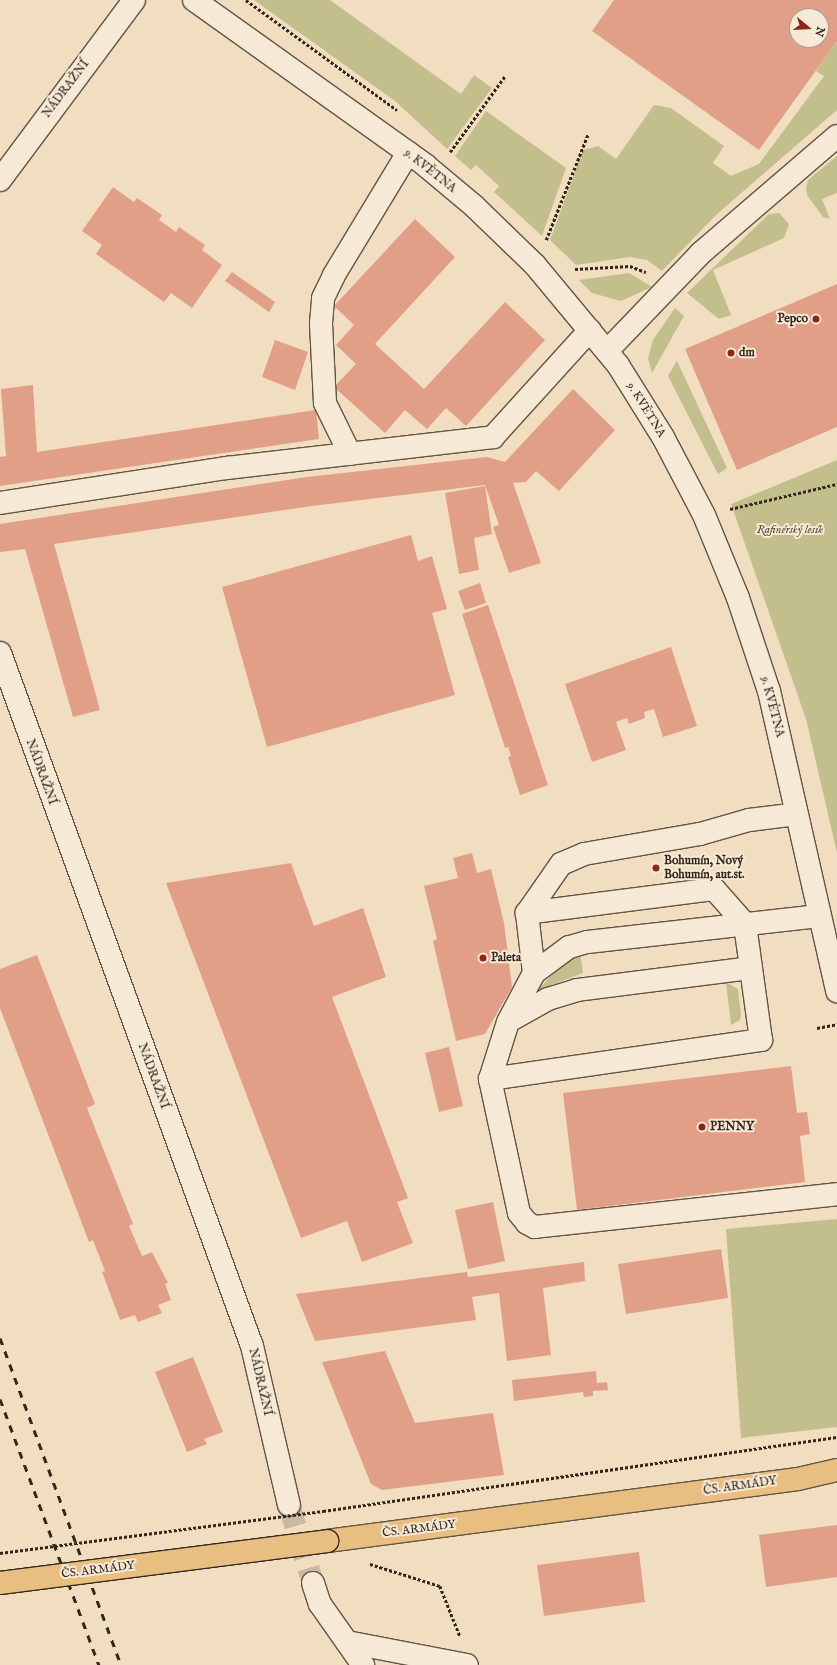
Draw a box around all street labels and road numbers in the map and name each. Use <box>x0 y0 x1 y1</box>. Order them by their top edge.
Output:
street label: NÁDRAŽNÍ <box>40 57 92 121</box>
street label: 9. KVĚTNA <box>401 146 459 196</box>
street label: 9. KVĚTNA <box>623 380 669 440</box>
street label: 9. KVĚTNA <box>757 675 787 739</box>
street label: NÁDRAŽNÍ <box>22 737 60 807</box>
street label: NÁDRAŽNÍ <box>134 1041 172 1111</box>
street label: NÁDRAŽNÍ <box>245 1347 275 1417</box>
street label: ČS. ARMÁDY <box>702 1474 778 1498</box>
street label: ČS. ARMÁDY <box>381 1517 457 1541</box>
street label: ČS. ARMÁDY <box>60 1558 136 1582</box>

